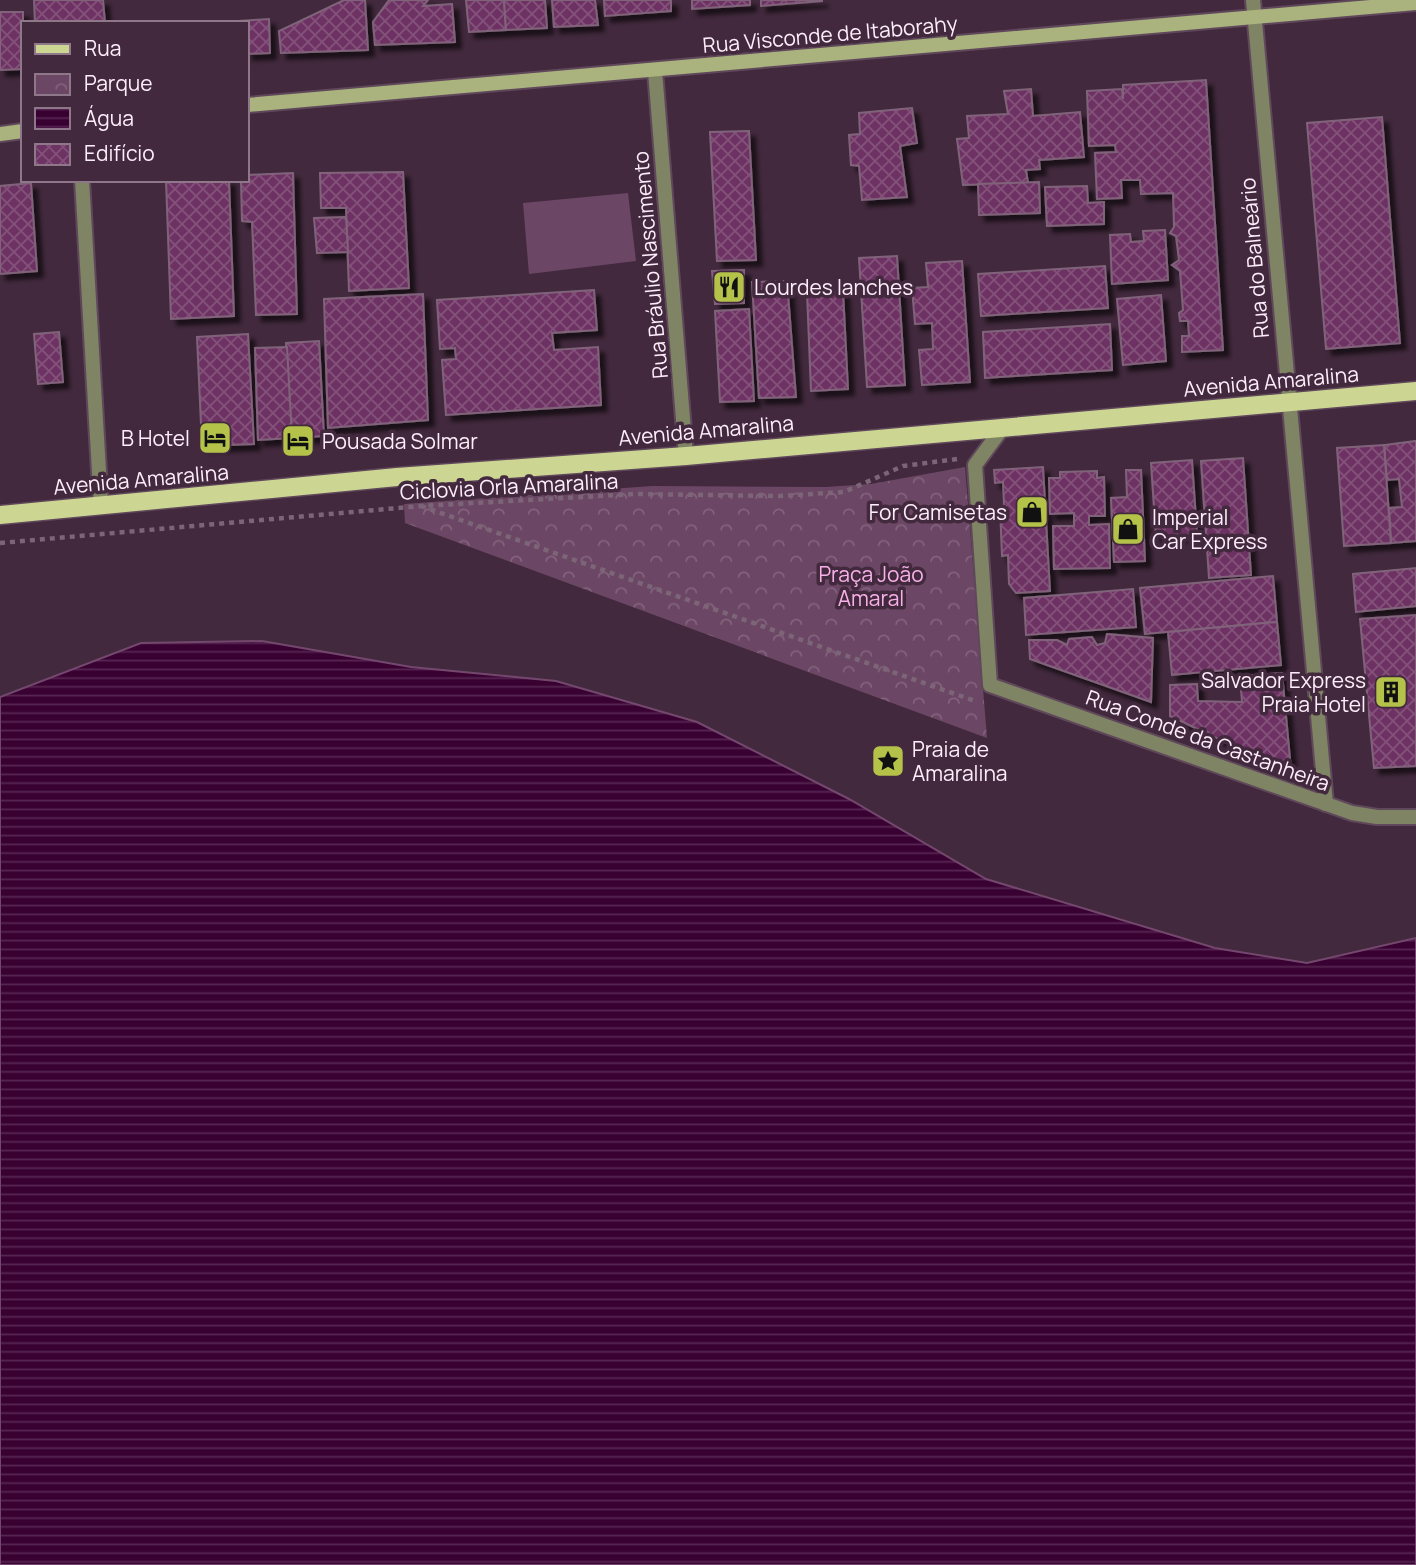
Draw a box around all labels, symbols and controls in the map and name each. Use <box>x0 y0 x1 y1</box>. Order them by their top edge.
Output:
street label: Rua Visconde de Itaborahy <box>701 9 959 59</box>
legend <box>21 21 248 182</box>
text: Rua <box>84 34 121 62</box>
text: Parque <box>84 69 153 97</box>
text: Água <box>84 104 134 132</box>
text: Edifício <box>84 139 155 167</box>
street label: Rua Bráulio Nascimento <box>626 150 674 380</box>
street label: Rua do Balneário <box>1233 177 1275 339</box>
restaurant icon: Lourdes lanches <box>710 268 748 306</box>
place label: Lourdes lanches <box>754 273 913 301</box>
street label: Avenida Amaralina <box>1182 359 1360 403</box>
street label: Avenida Amaralina <box>617 408 795 452</box>
hotel icon: B Hotel <box>196 419 234 457</box>
hotel icon: Pousada Solmar <box>279 422 317 460</box>
place label: B Hotel <box>121 424 190 452</box>
place label: Pousada Solmar <box>322 427 478 455</box>
street label: Avenida Amaralina <box>52 457 230 501</box>
street label: Ciclovia Orla Amaralina <box>399 466 619 506</box>
shop icon: For Camisetas <box>1013 493 1051 531</box>
place label: For Camisetas <box>869 498 1007 526</box>
place label: Imperial Car Express <box>1152 503 1268 555</box>
shop icon: Imperial Car Express <box>1109 510 1147 548</box>
park label: Praça João Amaral <box>818 560 924 612</box>
place label: Salvador Express Praia Hotel <box>1201 666 1366 718</box>
building icon: Salvador Express Praia Hotel <box>1372 673 1410 711</box>
street label: Rua Conde da Castanheira <box>1082 683 1334 797</box>
place label: Praia de Amaralina <box>912 735 1008 787</box>
place icon: Praia de Amaralina <box>869 742 907 780</box>

